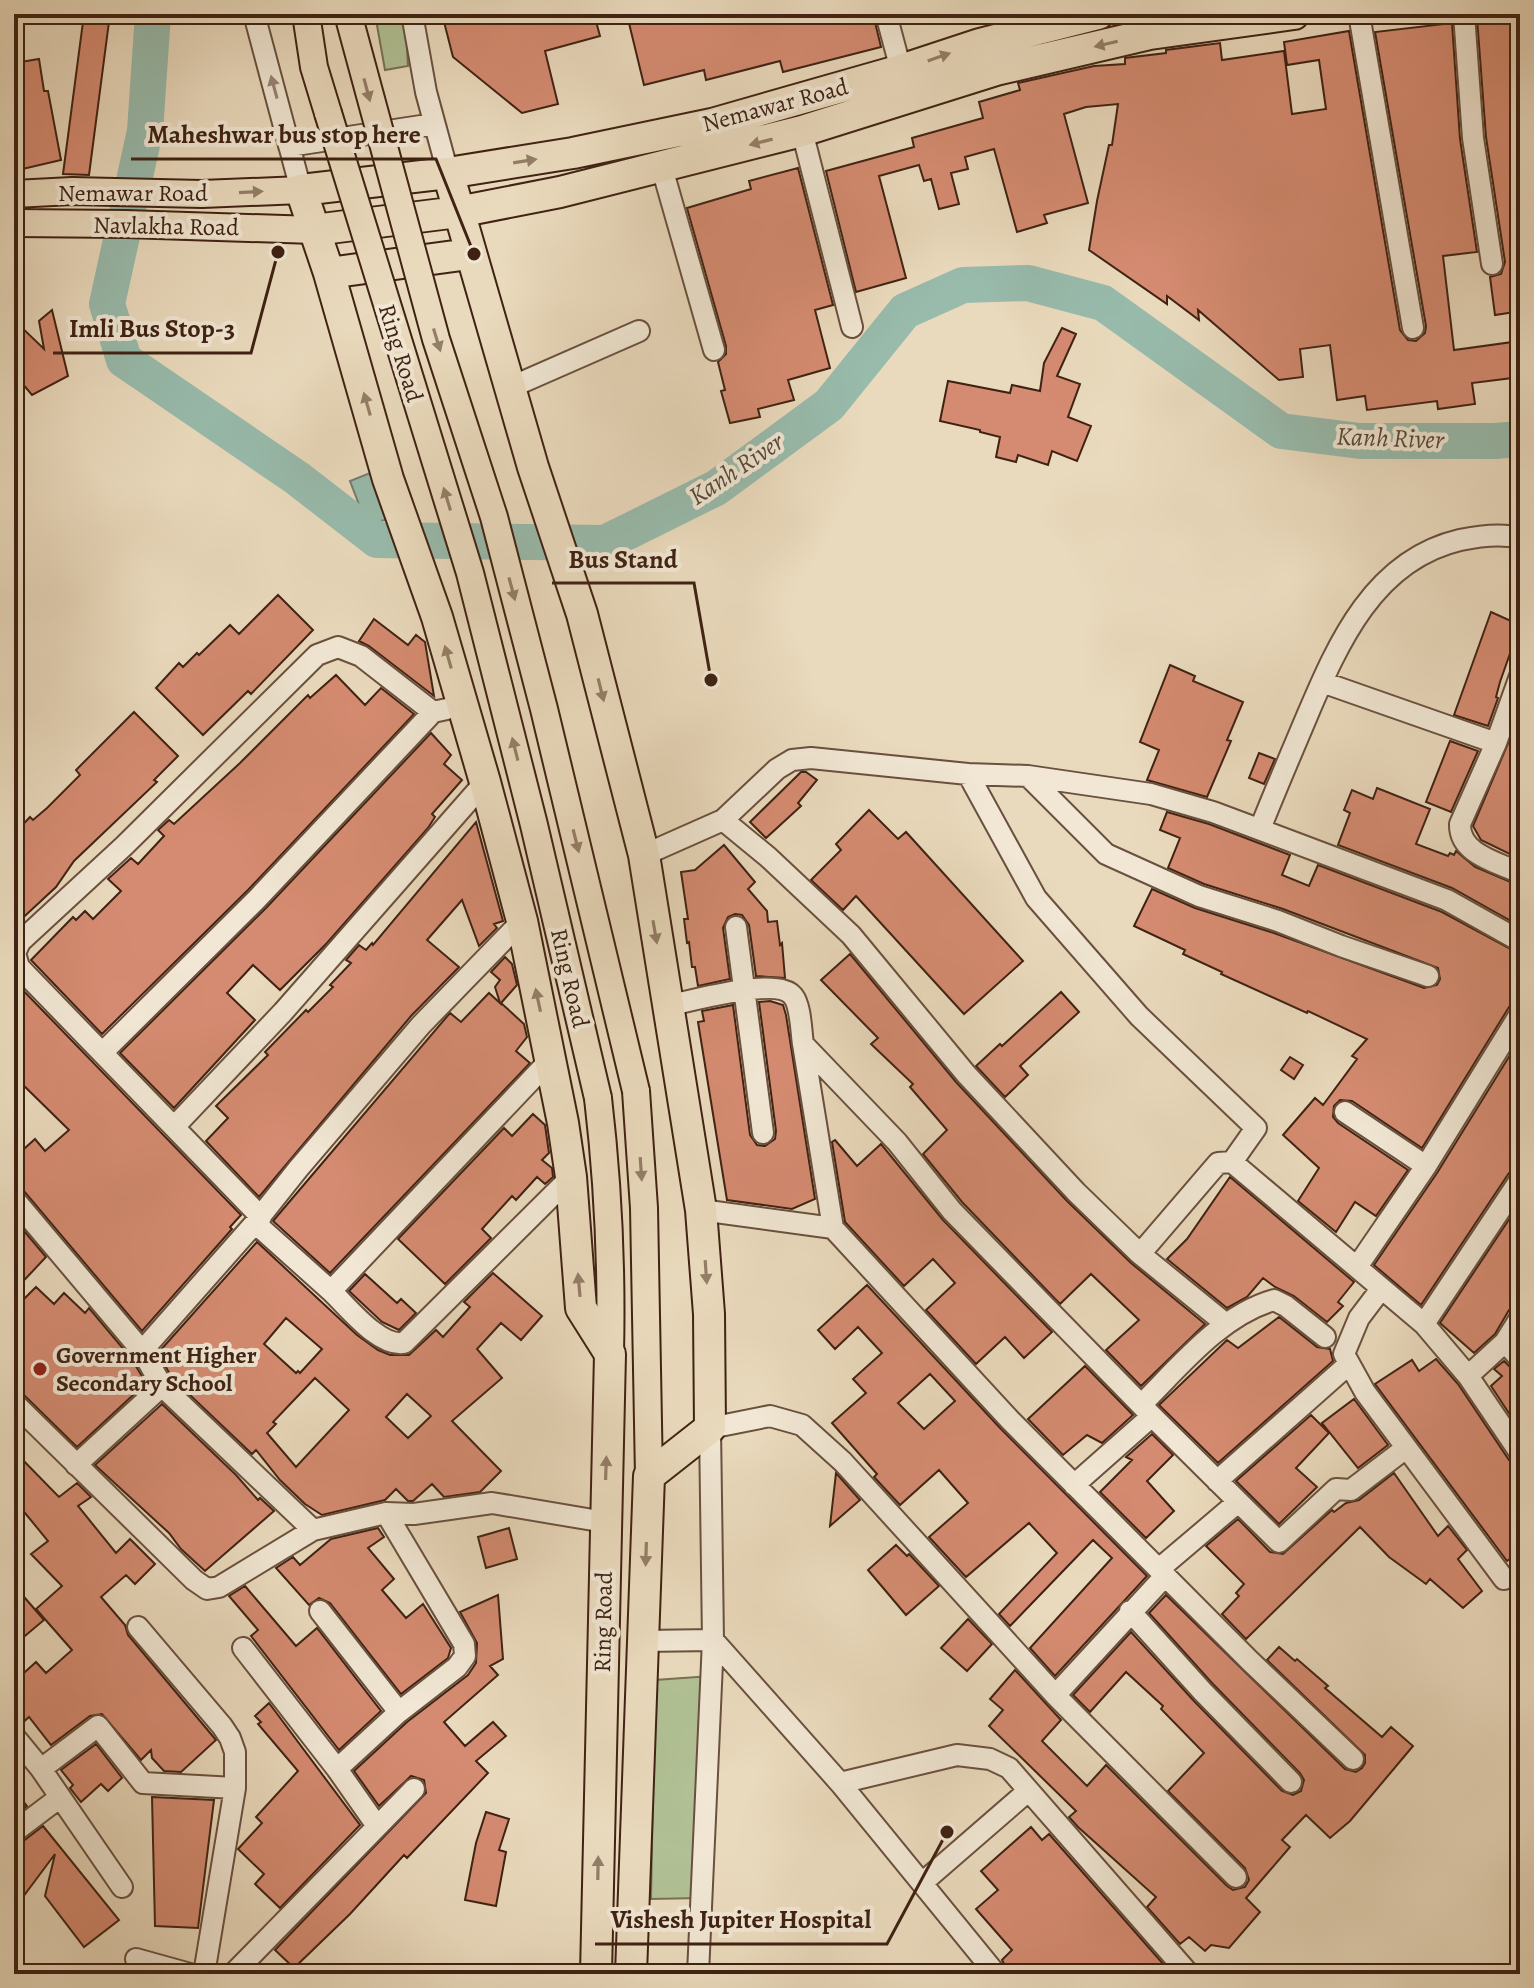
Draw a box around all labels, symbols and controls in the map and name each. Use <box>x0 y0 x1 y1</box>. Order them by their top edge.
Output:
one-way arrow <box>1094 38 1119 51</box>
one-way arrow <box>928 51 952 63</box>
street label: Nemawar Road <box>698 70 852 140</box>
one-way arrow <box>267 75 279 100</box>
one-way arrow <box>362 77 374 102</box>
callout: Maheshwar bus stop here <box>131 109 436 159</box>
text: Maheshwar bus stop here <box>147 117 421 152</box>
one-way arrow <box>749 136 774 148</box>
one-way arrow <box>512 154 537 166</box>
street label: Nemawar Road <box>58 177 208 209</box>
one-way arrow <box>239 185 264 198</box>
street label: Navlakha Road <box>93 209 239 243</box>
street label: Ring Road <box>371 300 431 406</box>
callout: Imli Bus Stop-3 <box>53 303 251 353</box>
text: Imli Bus Stop-3 <box>69 311 235 346</box>
one-way arrow <box>431 329 444 353</box>
one-way arrow <box>360 392 372 417</box>
water label: Kanh River <box>1336 419 1445 457</box>
water label: Kanh River <box>682 424 791 514</box>
one-way arrow <box>440 486 452 510</box>
callout: Bus Stand <box>552 533 694 583</box>
text: Bus Stand <box>568 542 679 577</box>
one-way arrow <box>507 576 519 601</box>
one-way arrow <box>442 645 454 670</box>
one-way arrow <box>595 677 607 702</box>
one-way arrow <box>508 737 520 762</box>
one-way arrow <box>570 829 582 854</box>
one-way arrow <box>649 920 661 945</box>
street label: Ring Road <box>543 925 597 1031</box>
one-way arrow <box>531 987 544 1012</box>
one-way arrow <box>635 1157 648 1182</box>
one-way arrow <box>700 1260 713 1285</box>
one-way arrow <box>572 1272 585 1297</box>
place label: Government Higher Secondary School <box>56 1339 257 1399</box>
marker: Government Higher Secondary School <box>31 1360 49 1378</box>
one-way arrow <box>600 1455 613 1480</box>
one-way arrow <box>640 1542 653 1567</box>
street label: Ring Road <box>586 1571 620 1673</box>
one-way arrow <box>592 1855 605 1880</box>
callout: Vishesh Jupiter Hospital <box>595 1894 887 1944</box>
text: Vishesh Jupiter Hospital <box>610 1902 872 1937</box>

